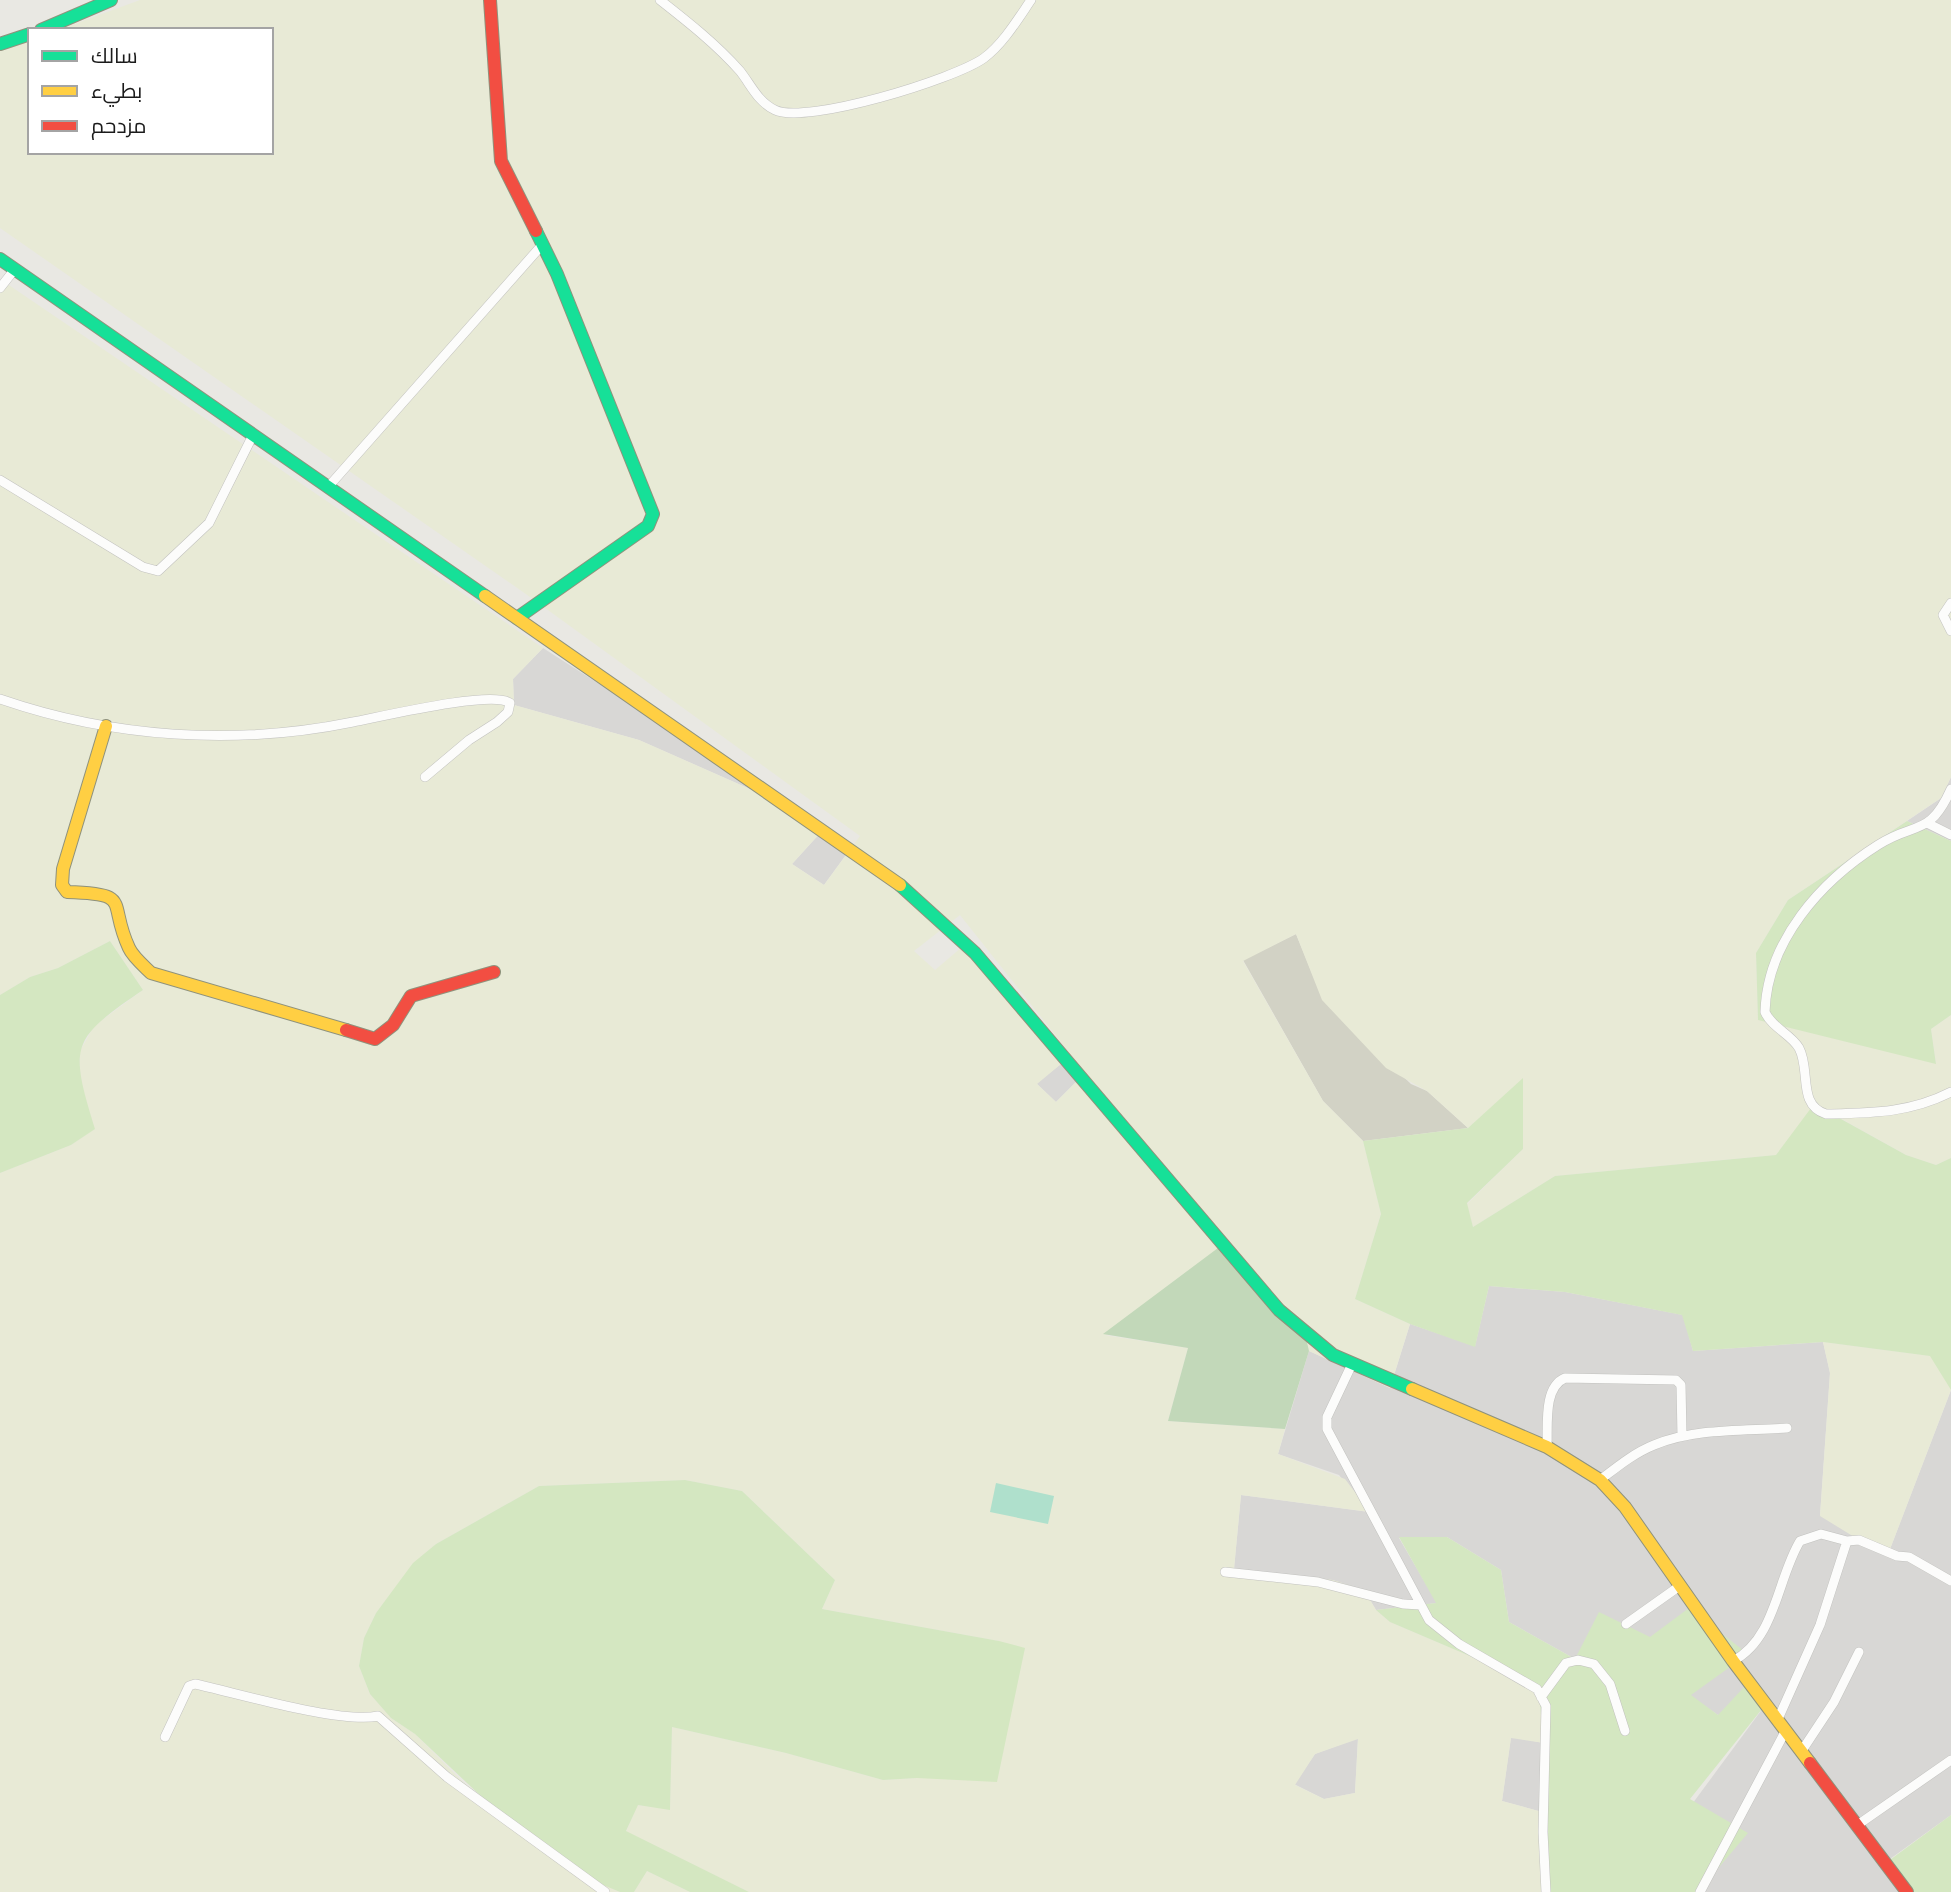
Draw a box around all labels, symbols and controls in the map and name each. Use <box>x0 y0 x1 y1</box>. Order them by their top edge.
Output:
legend <box>28 28 273 154</box>
text: سالك <box>91 42 138 69</box>
text: بطيء <box>91 77 142 107</box>
text: مزدحم <box>91 112 146 140</box>

